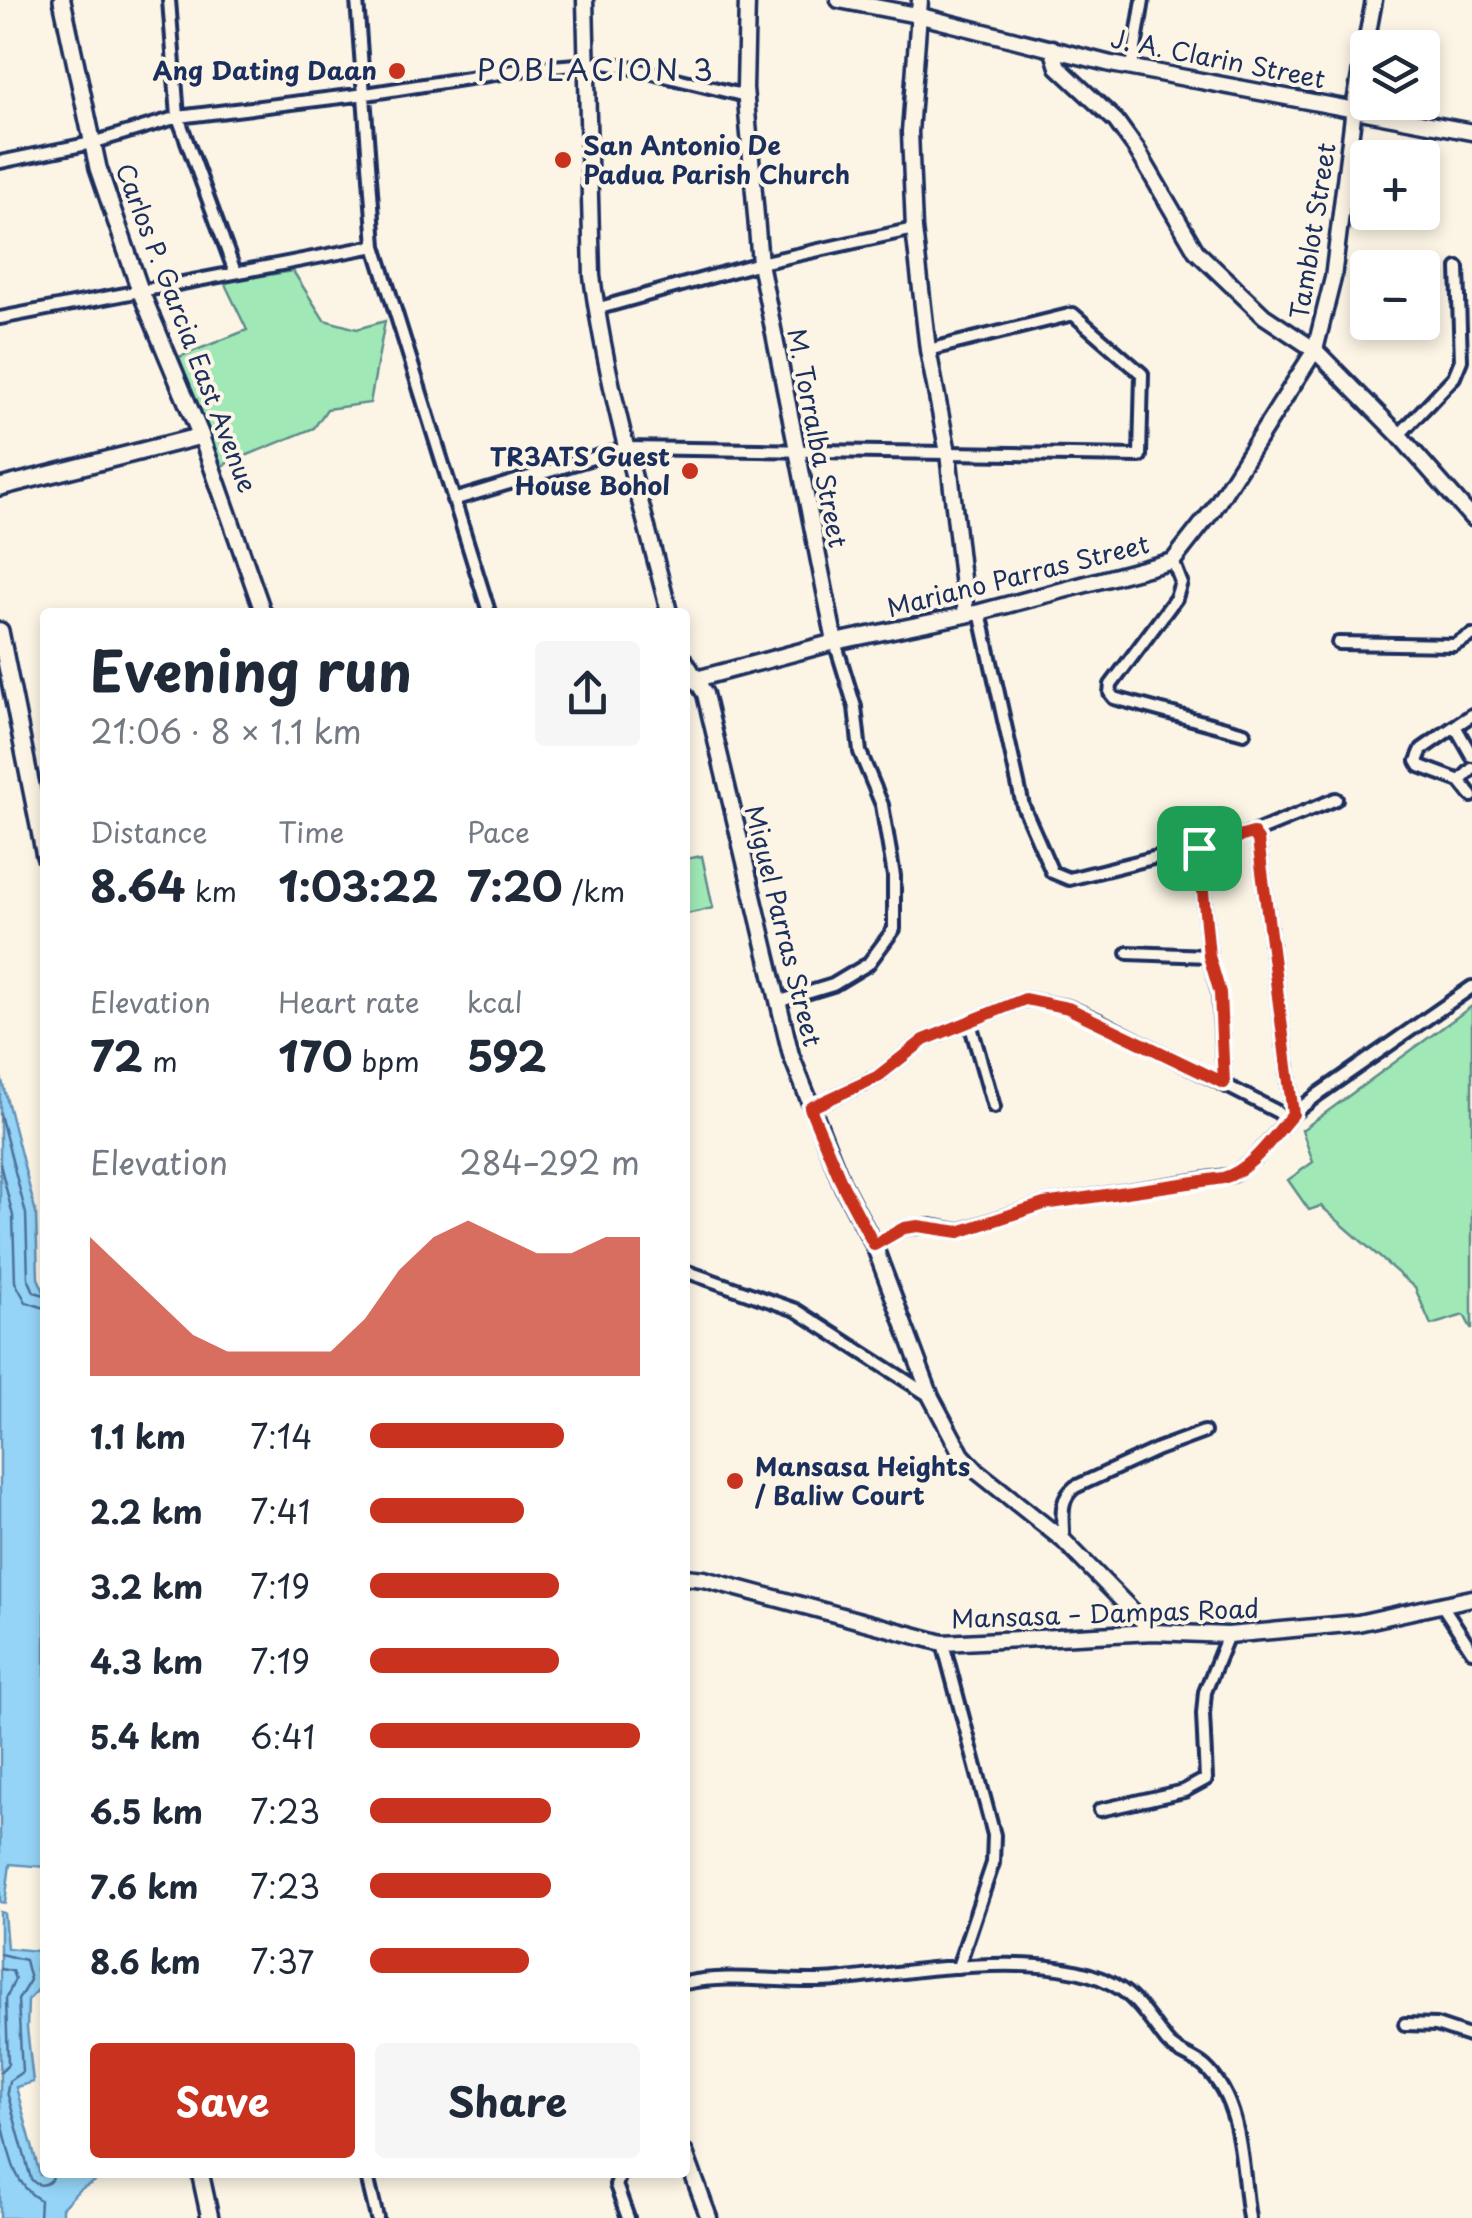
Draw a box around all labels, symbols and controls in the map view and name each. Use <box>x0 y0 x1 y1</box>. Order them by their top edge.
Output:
street label: J. A. Clarin Street <box>1108 19 1329 97</box>
map controls <box>1350 30 1440 340</box>
button: layers <box>1350 30 1440 120</box>
district label: POBLACION 3 <box>477 46 715 91</box>
place label: Ang Dating Daan <box>153 51 377 89</box>
marker: Ang Dating Daan <box>386 60 408 82</box>
place label: San Antonio De Padua Parish Church <box>583 126 850 193</box>
street label: Tamblot Street <box>1279 140 1345 322</box>
button: + <box>1350 140 1440 230</box>
marker: San Antonio De Padua Parish Church <box>552 149 574 171</box>
street label: Carlos P. Garcia East Avenue <box>106 157 267 498</box>
button: − <box>1350 250 1440 340</box>
street label: M. Torralba Street <box>778 325 858 551</box>
place label: TR3ATS Guest House Bohol <box>490 437 670 504</box>
marker: TR3ATS Guest House Bohol <box>679 460 701 482</box>
street label: Mariano Parras Street <box>883 524 1153 626</box>
text: Evening run <box>90 628 412 711</box>
button: share <box>535 641 640 746</box>
text: 21:06 · 8 × 1.1 km <box>90 707 362 755</box>
street label: Miguel Parras Street <box>736 801 832 1050</box>
pin <box>1157 806 1242 891</box>
text: Distance <box>90 810 208 853</box>
text: Time <box>278 810 345 853</box>
text: Pace <box>467 810 530 853</box>
icon: arrive <box>1172 821 1227 876</box>
text: 8.64 <box>90 853 186 916</box>
text: 1:03:22 <box>278 853 438 916</box>
text: 7:20 <box>467 853 563 916</box>
text: km <box>186 869 237 912</box>
text: /km <box>563 869 625 912</box>
text: Elevation <box>90 980 211 1023</box>
text: Heart rate <box>278 980 420 1023</box>
text: kcal <box>467 980 523 1023</box>
text: 72 <box>90 1023 143 1086</box>
text: 170 <box>278 1023 353 1086</box>
text: 592 <box>467 1023 547 1086</box>
text: m <box>143 1039 178 1082</box>
text: bpm <box>353 1039 420 1082</box>
text: Elevation <box>90 1138 228 1186</box>
text: 284–292 m <box>459 1138 640 1186</box>
text: 1.1 km <box>90 1412 186 1460</box>
text: 7:14 <box>250 1412 312 1460</box>
place label: Mansasa Heights / Baliw Court <box>754 1447 970 1514</box>
marker: Mansasa Heights / Baliw Court <box>724 1470 746 1492</box>
text: 2.2 km <box>90 1487 203 1535</box>
text: 7:41 <box>250 1487 310 1535</box>
text: 3.2 km <box>90 1562 203 1610</box>
text: 7:19 <box>250 1562 310 1610</box>
street label: Mansasa – Dampas Road <box>950 1589 1260 1637</box>
text: 4.3 km <box>90 1637 203 1685</box>
text: 7:19 <box>250 1637 310 1685</box>
text: 5.4 km <box>90 1712 201 1760</box>
text: 6:41 <box>250 1712 315 1760</box>
text: 6.5 km <box>90 1787 203 1835</box>
text: 7:23 <box>250 1787 320 1835</box>
text: 7.6 km <box>90 1862 198 1910</box>
text: 7:23 <box>250 1862 320 1910</box>
text: 8.6 km <box>90 1937 201 1985</box>
text: 7:37 <box>250 1937 314 1985</box>
button: Save <box>90 2043 355 2158</box>
button: Share <box>375 2043 640 2158</box>

